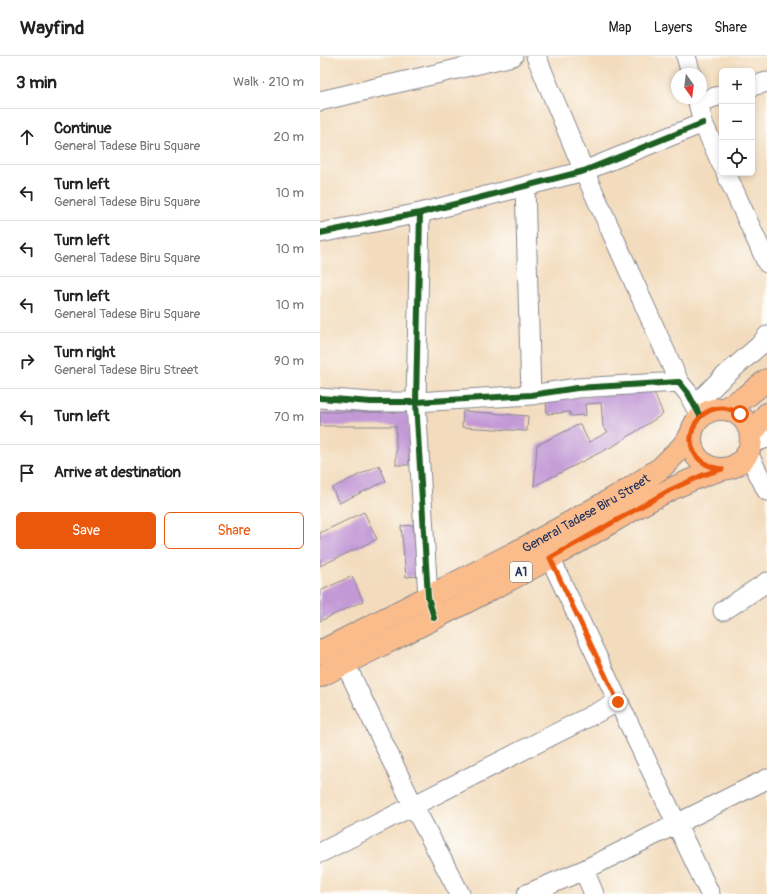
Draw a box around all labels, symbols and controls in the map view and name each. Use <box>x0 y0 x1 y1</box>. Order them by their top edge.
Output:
text: Wayfind <box>20 16 84 40</box>
text: Map <box>609 19 632 36</box>
text: Layers <box>654 19 692 36</box>
text: Share <box>714 19 747 36</box>
north arrow <box>671 68 707 104</box>
map controls <box>719 68 755 176</box>
button: + <box>719 68 755 104</box>
text: 3 min <box>16 72 57 93</box>
text: Walk · 210 m <box>233 74 304 90</box>
button: − <box>719 104 755 140</box>
text: Continue <box>54 119 112 138</box>
icon: ahead <box>16 126 38 148</box>
text: 20 m <box>273 129 304 145</box>
text: General Tadese Biru Square <box>54 138 200 154</box>
button: locate <box>719 140 755 176</box>
text: Turn left <box>54 175 110 194</box>
icon: left <box>16 182 38 204</box>
text: 10 m <box>276 185 304 201</box>
text: General Tadese Biru Square <box>54 194 200 210</box>
text: Turn left <box>54 231 110 250</box>
icon: left <box>16 238 38 260</box>
text: 10 m <box>276 241 304 257</box>
text: General Tadese Biru Square <box>54 250 200 266</box>
text: Turn left <box>54 287 110 306</box>
icon: left <box>16 294 38 316</box>
text: 10 m <box>276 297 304 313</box>
text: General Tadese Biru Square <box>54 306 200 322</box>
text: Turn right <box>54 343 115 362</box>
icon: right <box>16 350 38 372</box>
text: 90 m <box>274 353 304 369</box>
text: General Tadese Biru Street <box>54 362 199 378</box>
route start <box>731 405 749 423</box>
icon: left <box>16 406 38 428</box>
text: Turn left <box>54 407 110 426</box>
text: 70 m <box>274 409 304 425</box>
icon: arrive <box>16 462 38 484</box>
text: Arrive at destination <box>54 463 181 482</box>
street label: General Tadese Biru Street <box>520 470 654 557</box>
button: Save <box>16 512 156 549</box>
button: Share <box>164 512 304 549</box>
road number: A1 <box>510 562 532 582</box>
route end <box>609 693 627 711</box>

